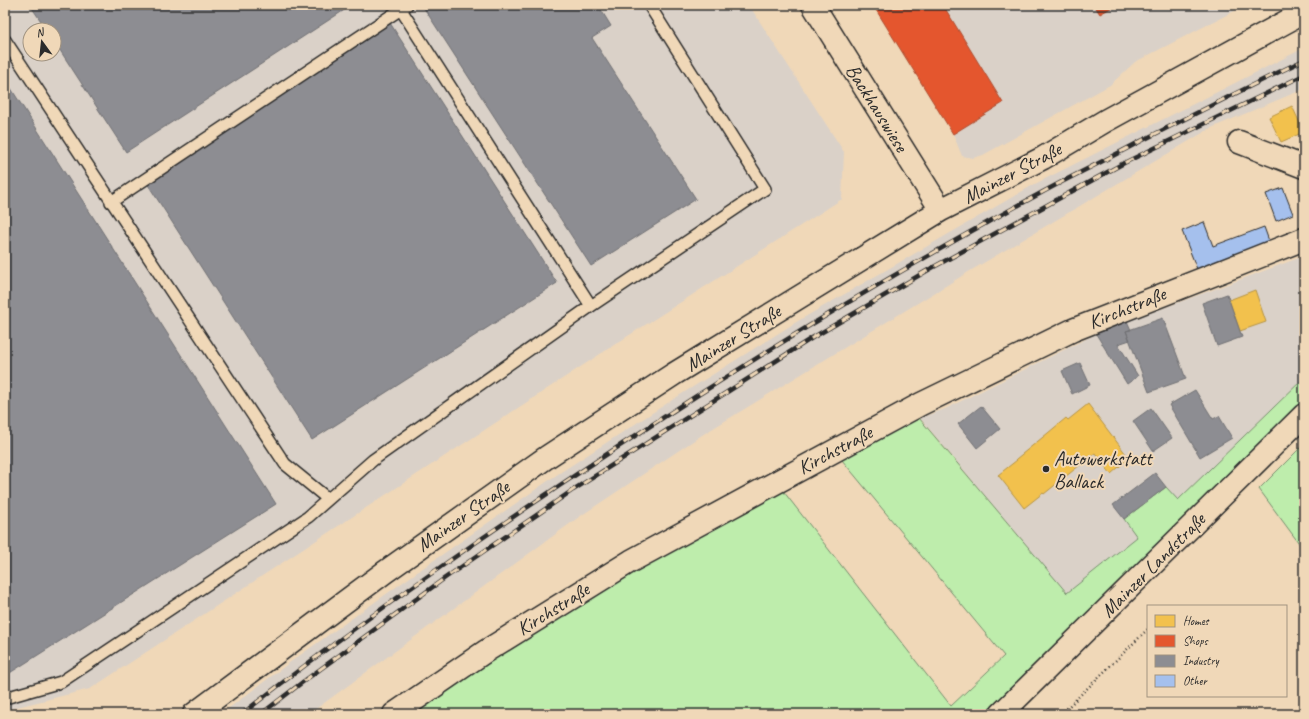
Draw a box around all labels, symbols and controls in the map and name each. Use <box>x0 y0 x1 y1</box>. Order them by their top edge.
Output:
north arrow <box>22 22 62 62</box>
text: N <box>34 24 47 40</box>
street label: Backhauswiese <box>840 59 915 158</box>
street label: Mainzer Straße <box>959 136 1067 209</box>
street label: Kirchstraße <box>1085 281 1171 335</box>
street label: Mainzer Straße <box>681 298 787 377</box>
street label: Kirchstraße <box>793 419 878 480</box>
place label: Autowerkstatt Ballack <box>1054 446 1154 494</box>
marker: Autowerkstatt Ballack <box>1041 464 1051 474</box>
street label: Mainzer Straße <box>412 474 516 557</box>
street label: Mainzer Landstraße <box>1095 506 1212 623</box>
street label: Kirchstraße <box>512 576 595 641</box>
legend <box>1147 605 1287 697</box>
text: Homes <box>1183 613 1210 629</box>
text: Shops <box>1183 633 1208 649</box>
text: Industry <box>1183 653 1220 669</box>
text: Other <box>1183 673 1209 689</box>

